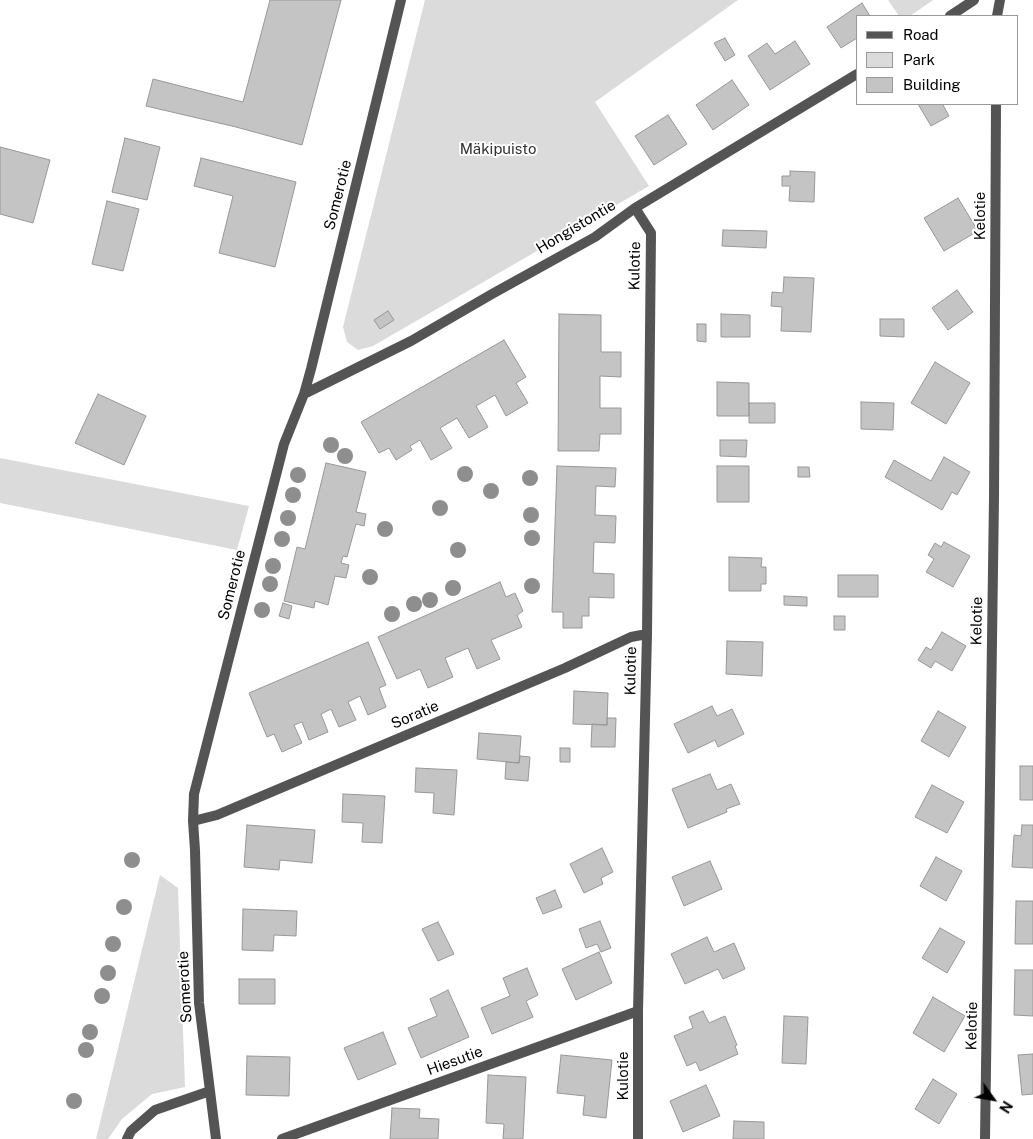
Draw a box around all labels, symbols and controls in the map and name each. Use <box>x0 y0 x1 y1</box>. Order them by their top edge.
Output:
legend <box>856 15 1018 105</box>
text: Road <box>903 26 939 43</box>
text: Park <box>903 51 935 68</box>
text: Building <box>903 76 961 93</box>
park label: Mäkipuisto <box>460 140 536 158</box>
street label: Somerotie <box>321 158 355 232</box>
street label: Kelotie <box>971 192 989 240</box>
street label: Hongistontie <box>533 196 619 258</box>
street label: Kulotie <box>626 241 644 291</box>
street label: Somerotie <box>215 548 249 622</box>
street label: Kelotie <box>968 597 986 645</box>
street label: Kulotie <box>622 646 640 696</box>
street label: Soratie <box>388 697 442 733</box>
street label: Somerotie <box>174 951 196 1023</box>
street label: Kelotie <box>963 1002 981 1050</box>
street label: Hiesutie <box>425 1043 485 1079</box>
street label: Kulotie <box>614 1052 632 1100</box>
north arrow <box>968 1074 1018 1124</box>
text: N <box>996 1098 1015 1116</box>

